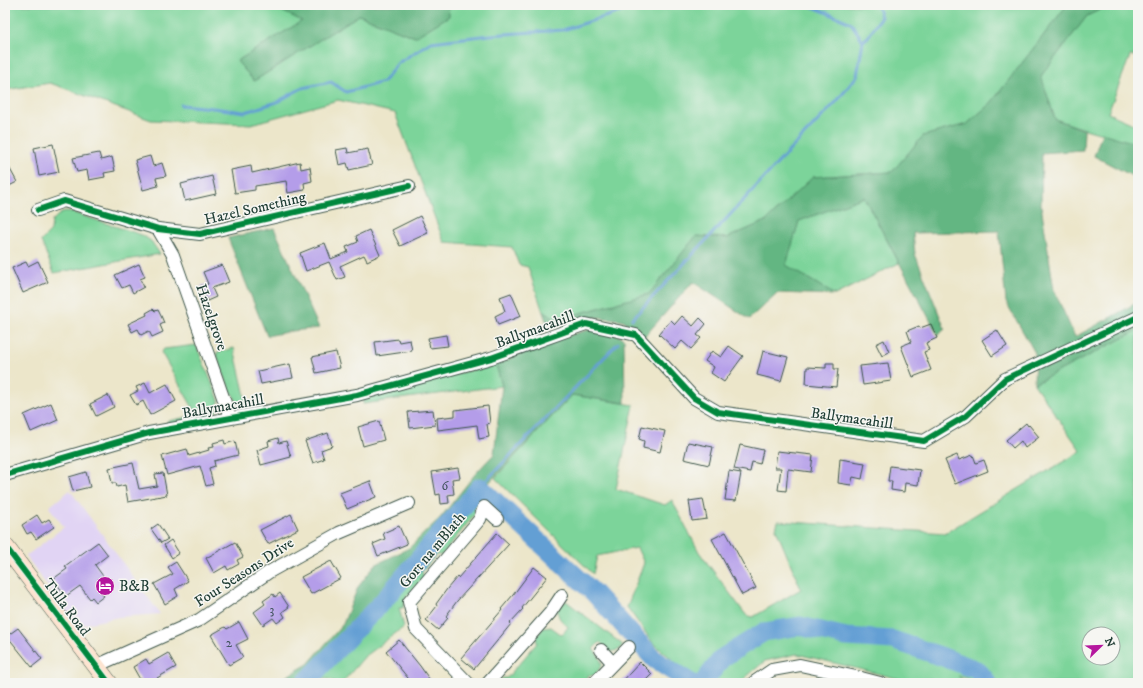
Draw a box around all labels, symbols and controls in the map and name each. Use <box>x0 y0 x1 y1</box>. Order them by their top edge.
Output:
street label: Hazel Something <box>202 187 308 229</box>
street label: Hazelgrove <box>191 281 232 353</box>
street label: Ballymacahill <box>493 306 578 353</box>
street label: Ballymacahill <box>181 390 266 423</box>
street label: Ballymacahill <box>809 403 895 434</box>
house number: 6 <box>442 478 450 494</box>
street label: Gort na mBlath <box>395 508 470 592</box>
street label: Four Seasons Drive <box>191 533 297 611</box>
street label: Tulla Road <box>39 575 95 640</box>
hotel icon: B&B <box>94 575 116 597</box>
place label: B&B <box>119 577 150 596</box>
house number: 3 <box>270 602 275 618</box>
north arrow <box>1081 626 1121 666</box>
house number: 2 <box>226 635 233 651</box>
text: N <box>1101 636 1117 649</box>

